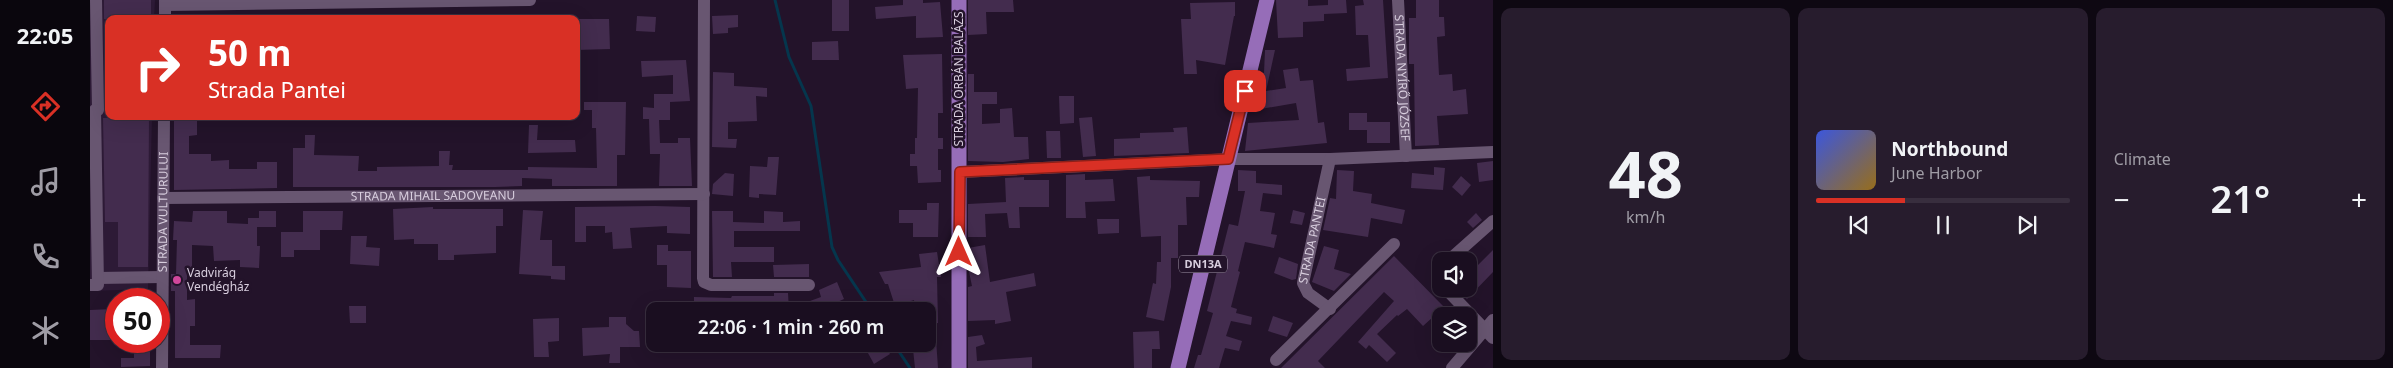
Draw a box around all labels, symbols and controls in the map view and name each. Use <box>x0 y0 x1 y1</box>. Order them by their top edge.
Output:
street label: STRADA ORBÁN BALÁZS <box>950 11 967 147</box>
street label: STRADA NYÍRŐ JÓZSEF <box>1391 14 1414 142</box>
text: 22:05 <box>17 20 73 50</box>
text: 50 m <box>208 29 291 76</box>
icon: right <box>125 35 190 100</box>
pin <box>1224 70 1266 112</box>
text: Strada Pantei <box>208 74 346 104</box>
icon: arrive <box>1231 77 1259 105</box>
icon: directions <box>28 89 63 124</box>
text: 48 <box>1608 129 1683 217</box>
text: Northbound <box>1891 136 2008 162</box>
text: Climate <box>2114 148 2171 170</box>
street label: STRADA VULTURULUI <box>154 152 172 272</box>
text: June Harbor <box>1891 162 1982 184</box>
icon: music <box>28 164 63 199</box>
text: 21° <box>2210 172 2270 224</box>
text: − <box>2114 180 2130 218</box>
text: + <box>2351 180 2367 218</box>
street label: STRADA MIHAIL SADOVEANU <box>351 186 515 205</box>
street label: STRADA PANTEI <box>1294 195 1330 285</box>
text: km/h <box>1626 206 1665 228</box>
icon: previous <box>1845 211 1873 239</box>
icon: pause <box>1929 211 1957 239</box>
icon: next <box>2013 211 2041 239</box>
position arrow <box>932 225 984 277</box>
icon: phone <box>28 239 63 274</box>
map controls <box>1432 252 1477 352</box>
button: sound <box>1432 252 1477 297</box>
road number: DN13A <box>1179 255 1227 272</box>
place label: Vadvirág Vendégház <box>187 264 250 295</box>
marker: Vadvirág Vendégház <box>171 274 183 286</box>
speed limit sign: 50 <box>105 288 170 353</box>
button: layers <box>1432 307 1477 352</box>
icon: climate <box>28 313 63 348</box>
text: 22:06 · 1 min · 260 m <box>698 314 884 340</box>

